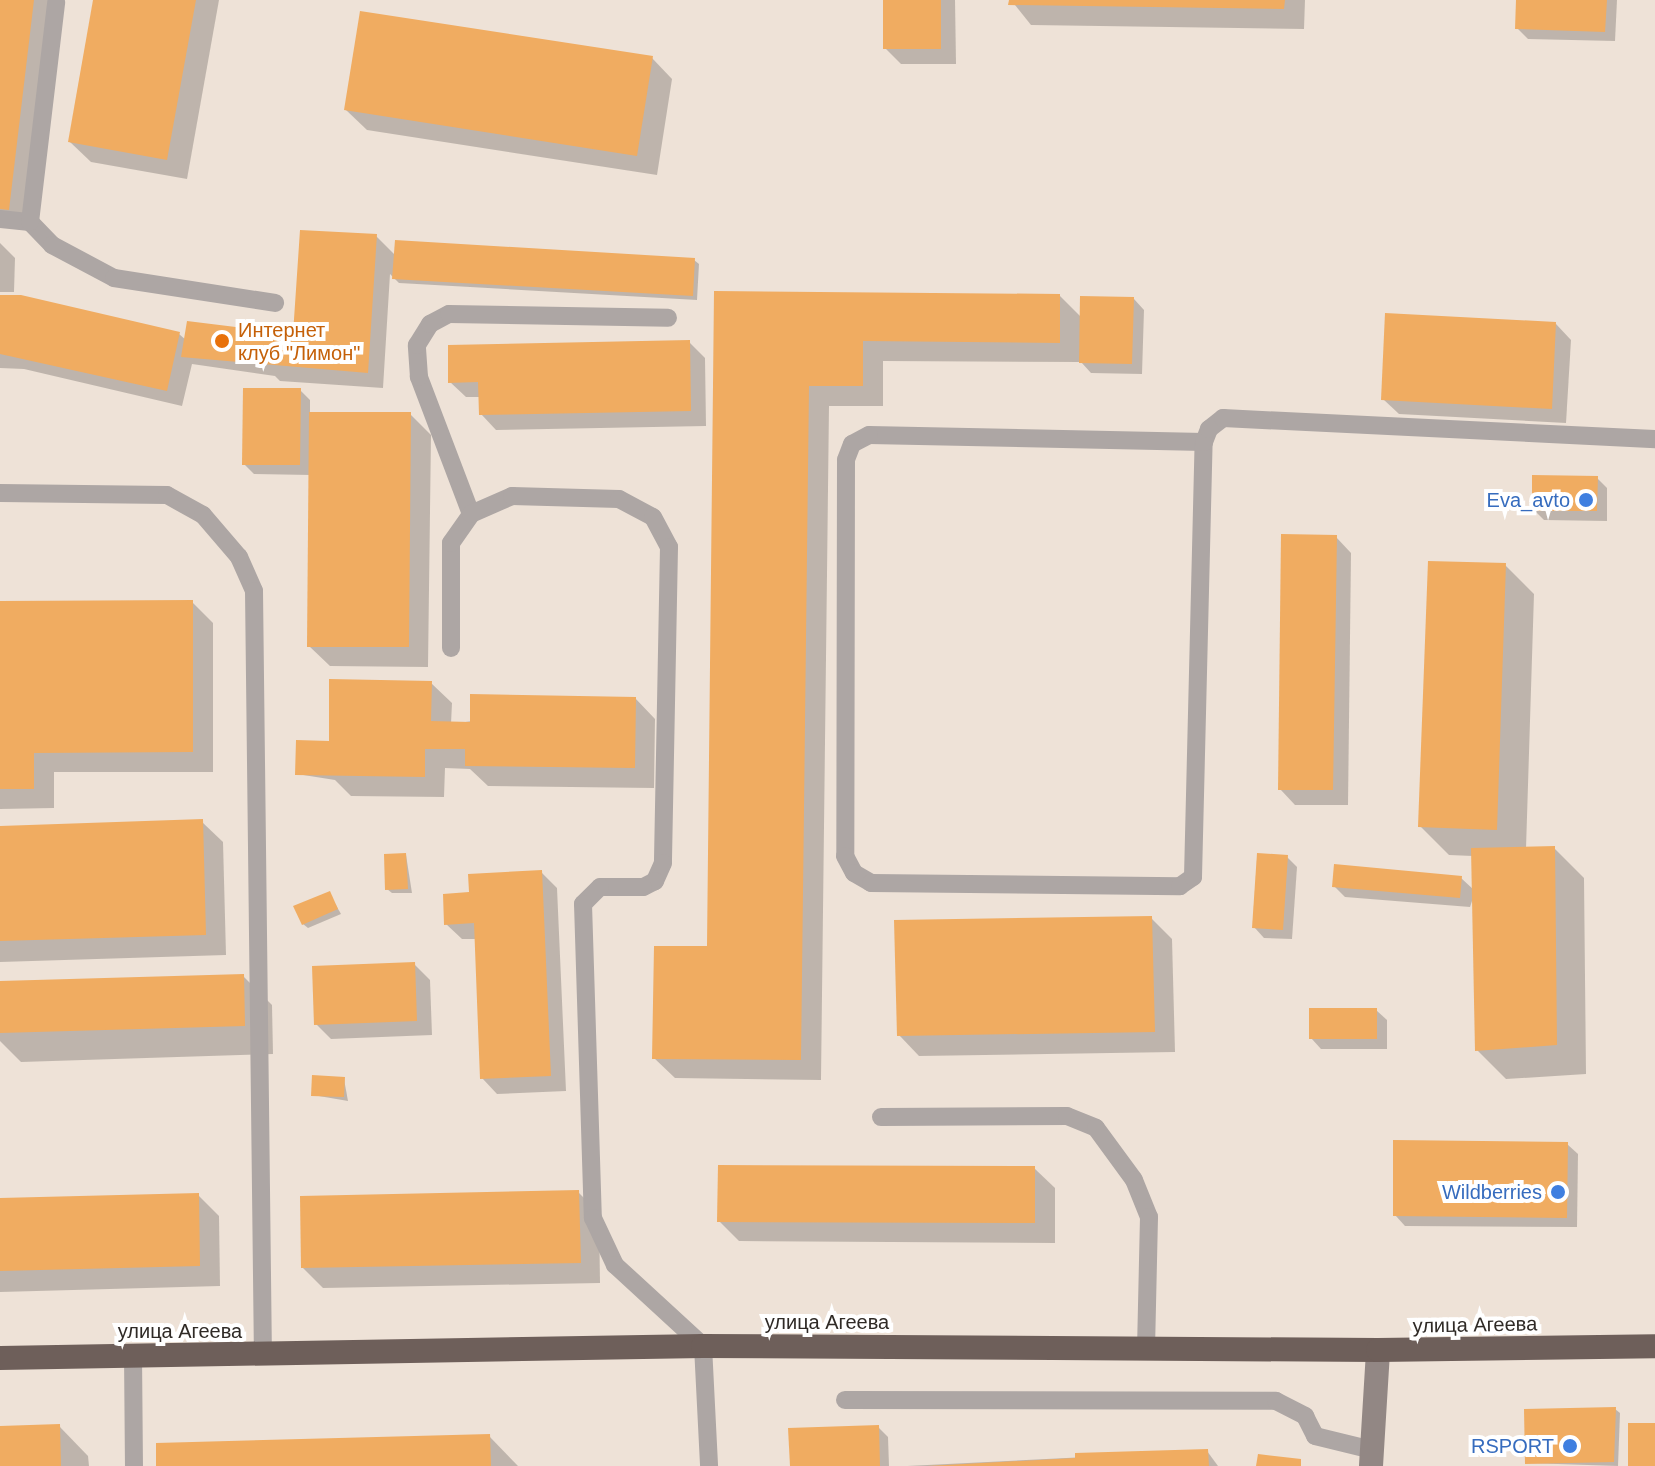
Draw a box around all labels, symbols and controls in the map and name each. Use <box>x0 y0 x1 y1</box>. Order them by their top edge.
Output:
place label: Интернет клуб "Лимон" <box>238 318 360 365</box>
marker: Интернет клуб "Лимон" <box>213 332 231 350</box>
place label: Eva_avto <box>1487 488 1570 512</box>
marker: Eva_avto <box>1577 491 1595 509</box>
place label: Wildberries <box>1442 1180 1542 1204</box>
marker: Wildberries <box>1549 1183 1567 1201</box>
street label: улица Агеева <box>765 1310 889 1334</box>
street label: улица Агеева <box>1413 1312 1537 1338</box>
street label: улица Агеева <box>118 1319 242 1343</box>
place label: RSPORT <box>1471 1434 1554 1458</box>
marker: RSPORT <box>1561 1437 1579 1455</box>

